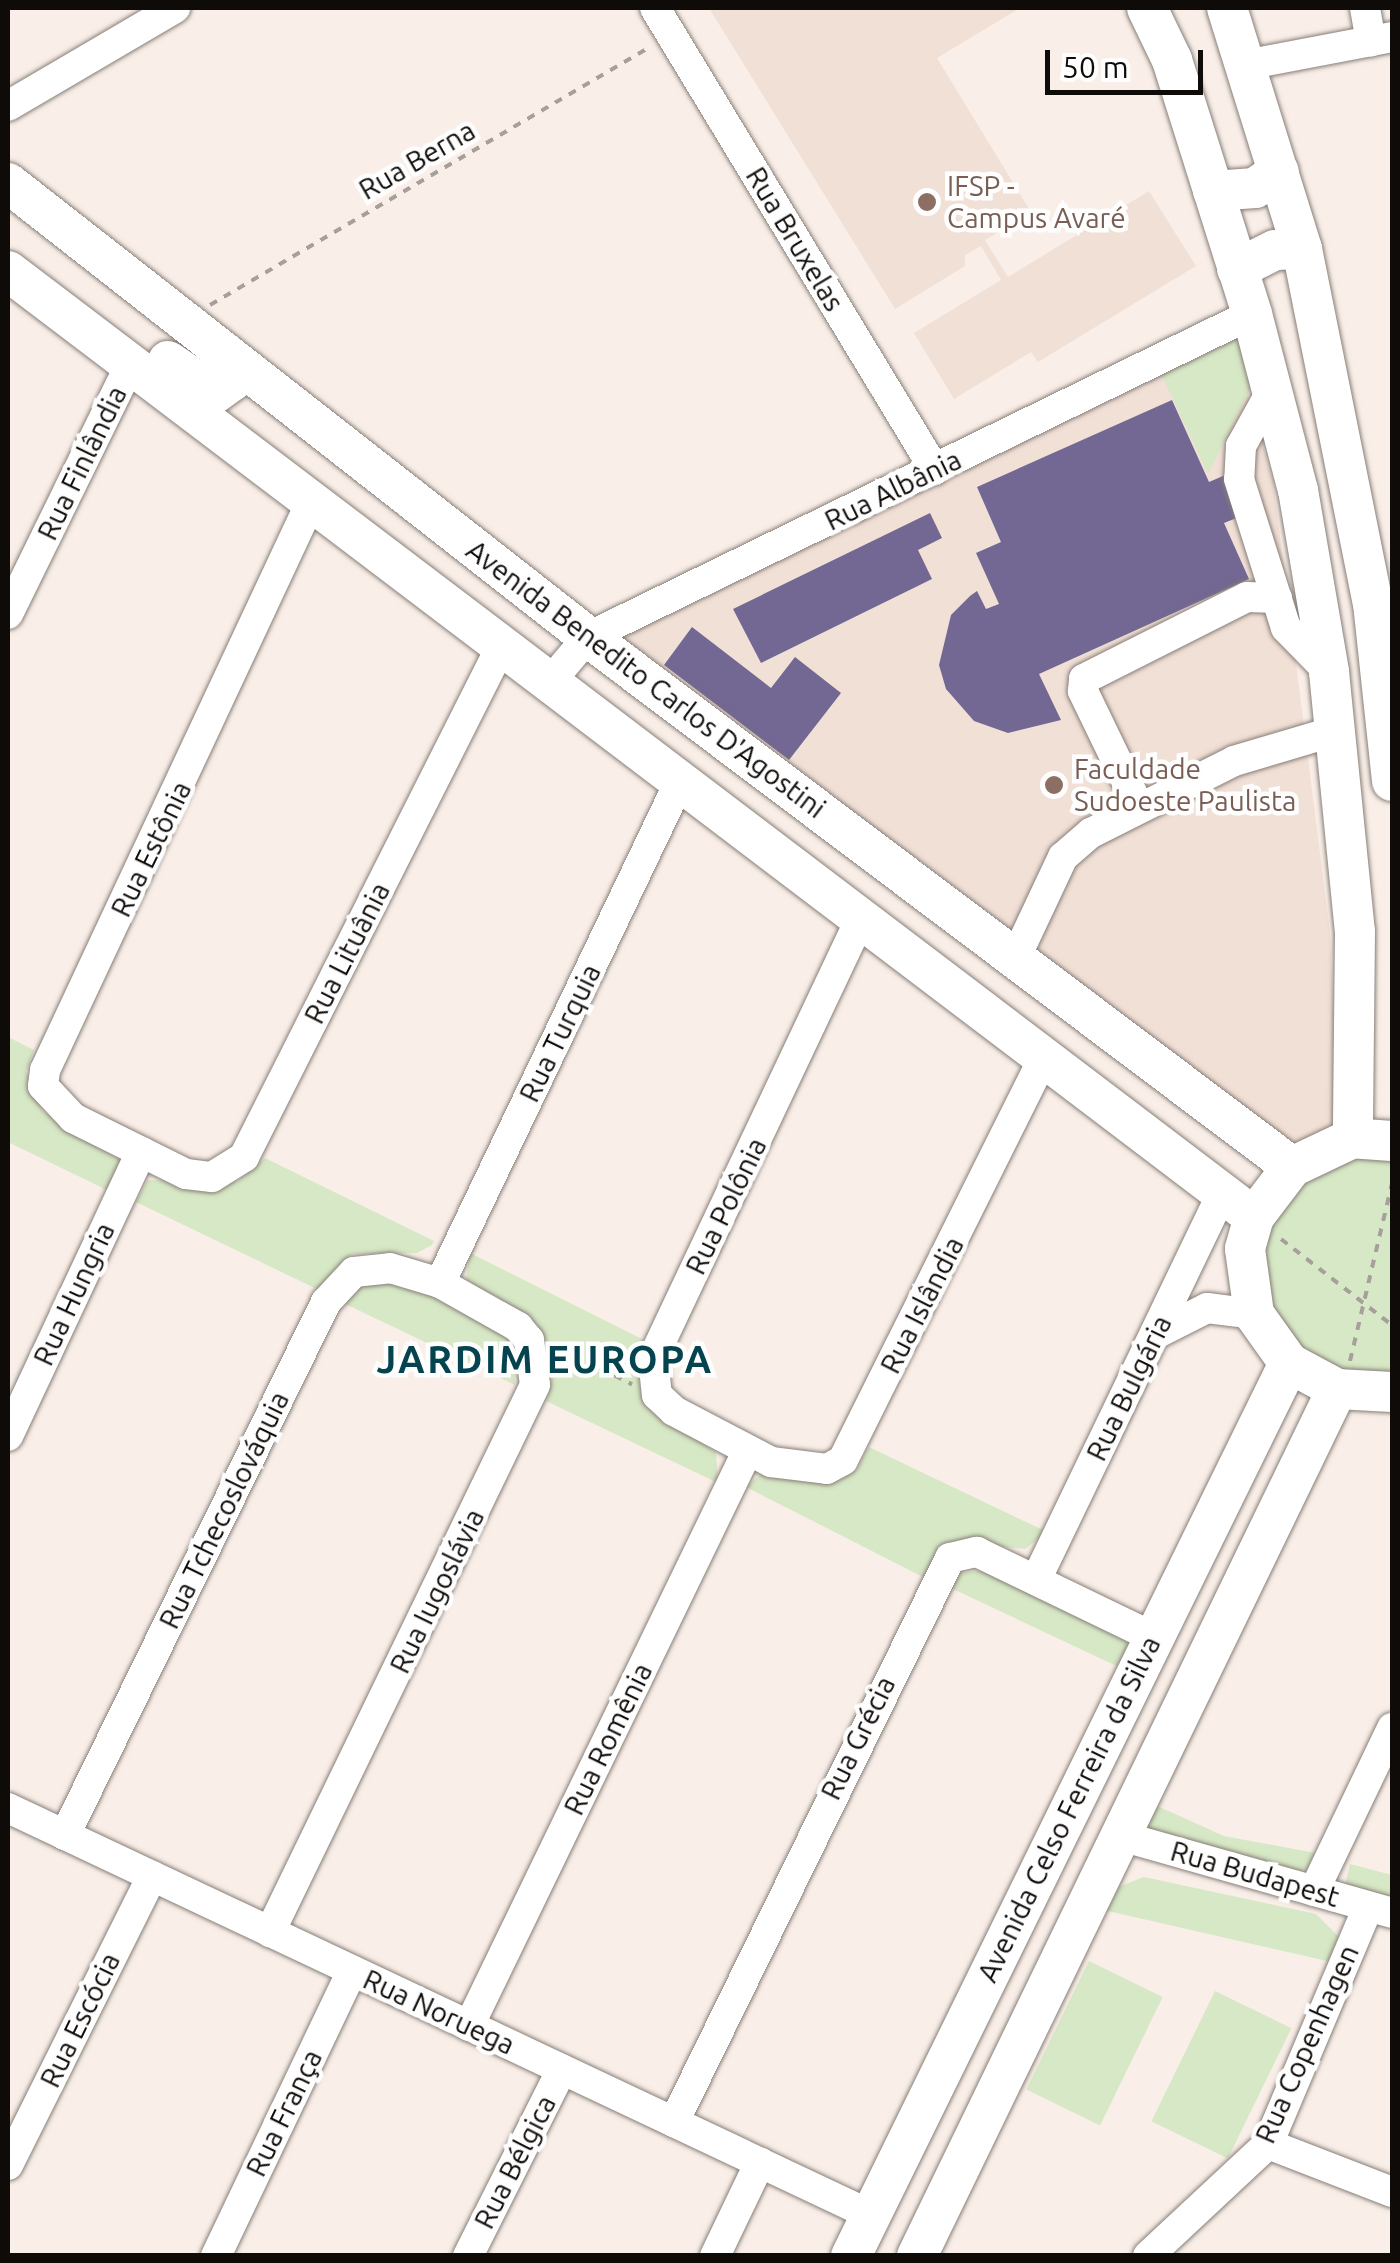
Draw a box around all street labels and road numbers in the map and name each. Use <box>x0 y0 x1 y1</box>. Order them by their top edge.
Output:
street label: Rua Berna <box>353 113 481 207</box>
street label: Rua Bruxelas <box>739 161 851 317</box>
street label: Rua Finlândia <box>30 381 134 545</box>
street label: Rua Albânia <box>819 443 967 537</box>
street label: Avenida Benedito Carlos D'Agostini <box>460 533 832 825</box>
street label: Rua Estônia <box>104 776 198 922</box>
street label: Rua Lituânia <box>297 877 397 1029</box>
street label: Rua Turquia <box>512 959 608 1107</box>
street label: Rua Polônia <box>678 1132 774 1280</box>
street label: Rua Hungria <box>26 1217 122 1371</box>
street label: Rua Islândia <box>873 1231 971 1379</box>
street label: Rua Bulgária <box>1079 1310 1179 1466</box>
street label: Rua Tchecoslováquia <box>152 1386 296 1634</box>
street label: Rua Iugoslávia <box>383 1503 491 1679</box>
street label: Avenida Celso Ferreira da Silva <box>970 1631 1168 1987</box>
street label: Rua Romênia <box>557 1658 659 1820</box>
street label: Rua Grécia <box>814 1671 902 1805</box>
street label: Rua Budapest <box>1167 1834 1343 1914</box>
street label: Rua Copenhagen <box>1248 1940 1366 2148</box>
street label: Rua Escócia <box>33 1947 127 2093</box>
street label: Rua Noruega <box>358 1962 520 2062</box>
street label: Rua França <box>239 2044 329 2182</box>
street label: Rua Bélgica <box>467 2090 563 2234</box>

